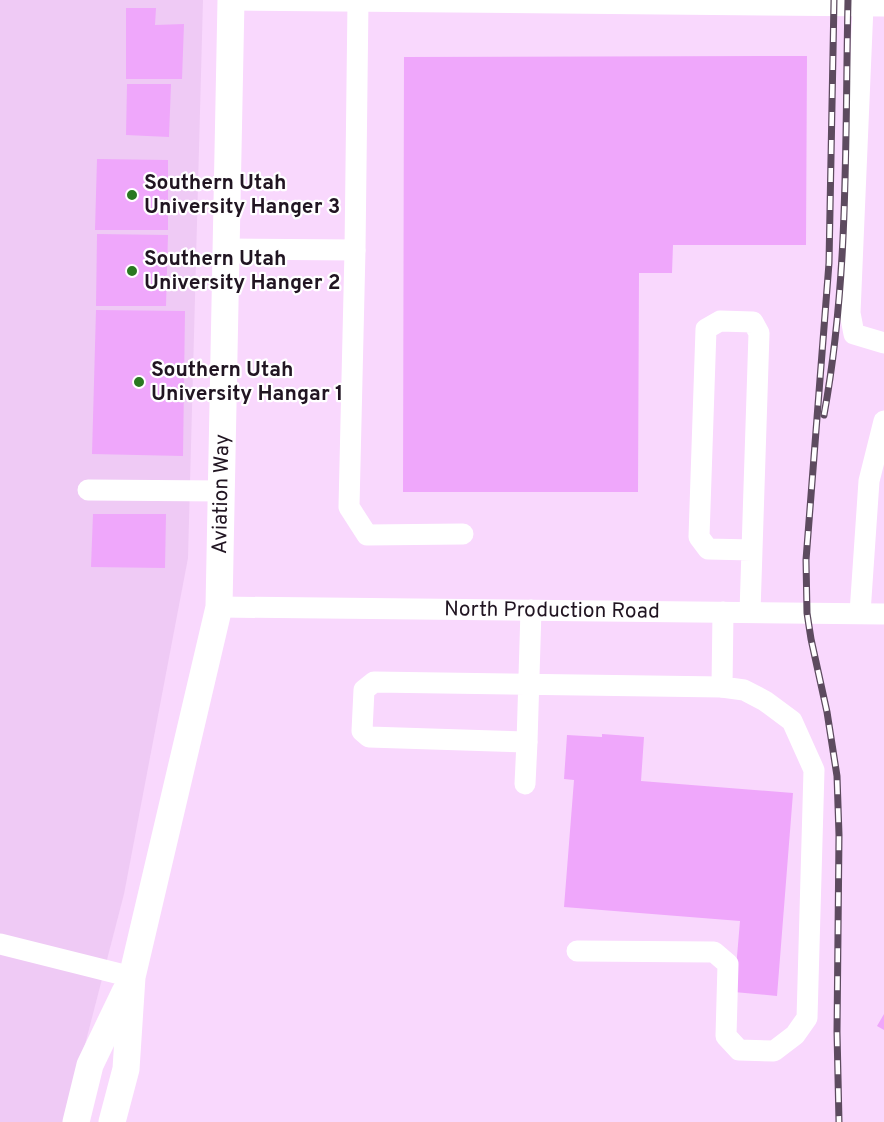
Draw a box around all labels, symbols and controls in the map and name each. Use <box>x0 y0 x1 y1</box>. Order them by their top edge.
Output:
place label: Southern Utah University Hanger 3 <box>144 170 340 221</box>
marker: Southern Utah University Hanger 3 <box>125 188 139 202</box>
place label: Southern Utah University Hanger 2 <box>144 246 340 297</box>
marker: Southern Utah University Hanger 2 <box>125 264 139 278</box>
place label: Southern Utah University Hangar 1 <box>151 357 343 408</box>
marker: Southern Utah University Hangar 1 <box>132 375 146 389</box>
street label: Aviation Way <box>207 434 236 554</box>
street label: North Production Road <box>444 596 660 625</box>

